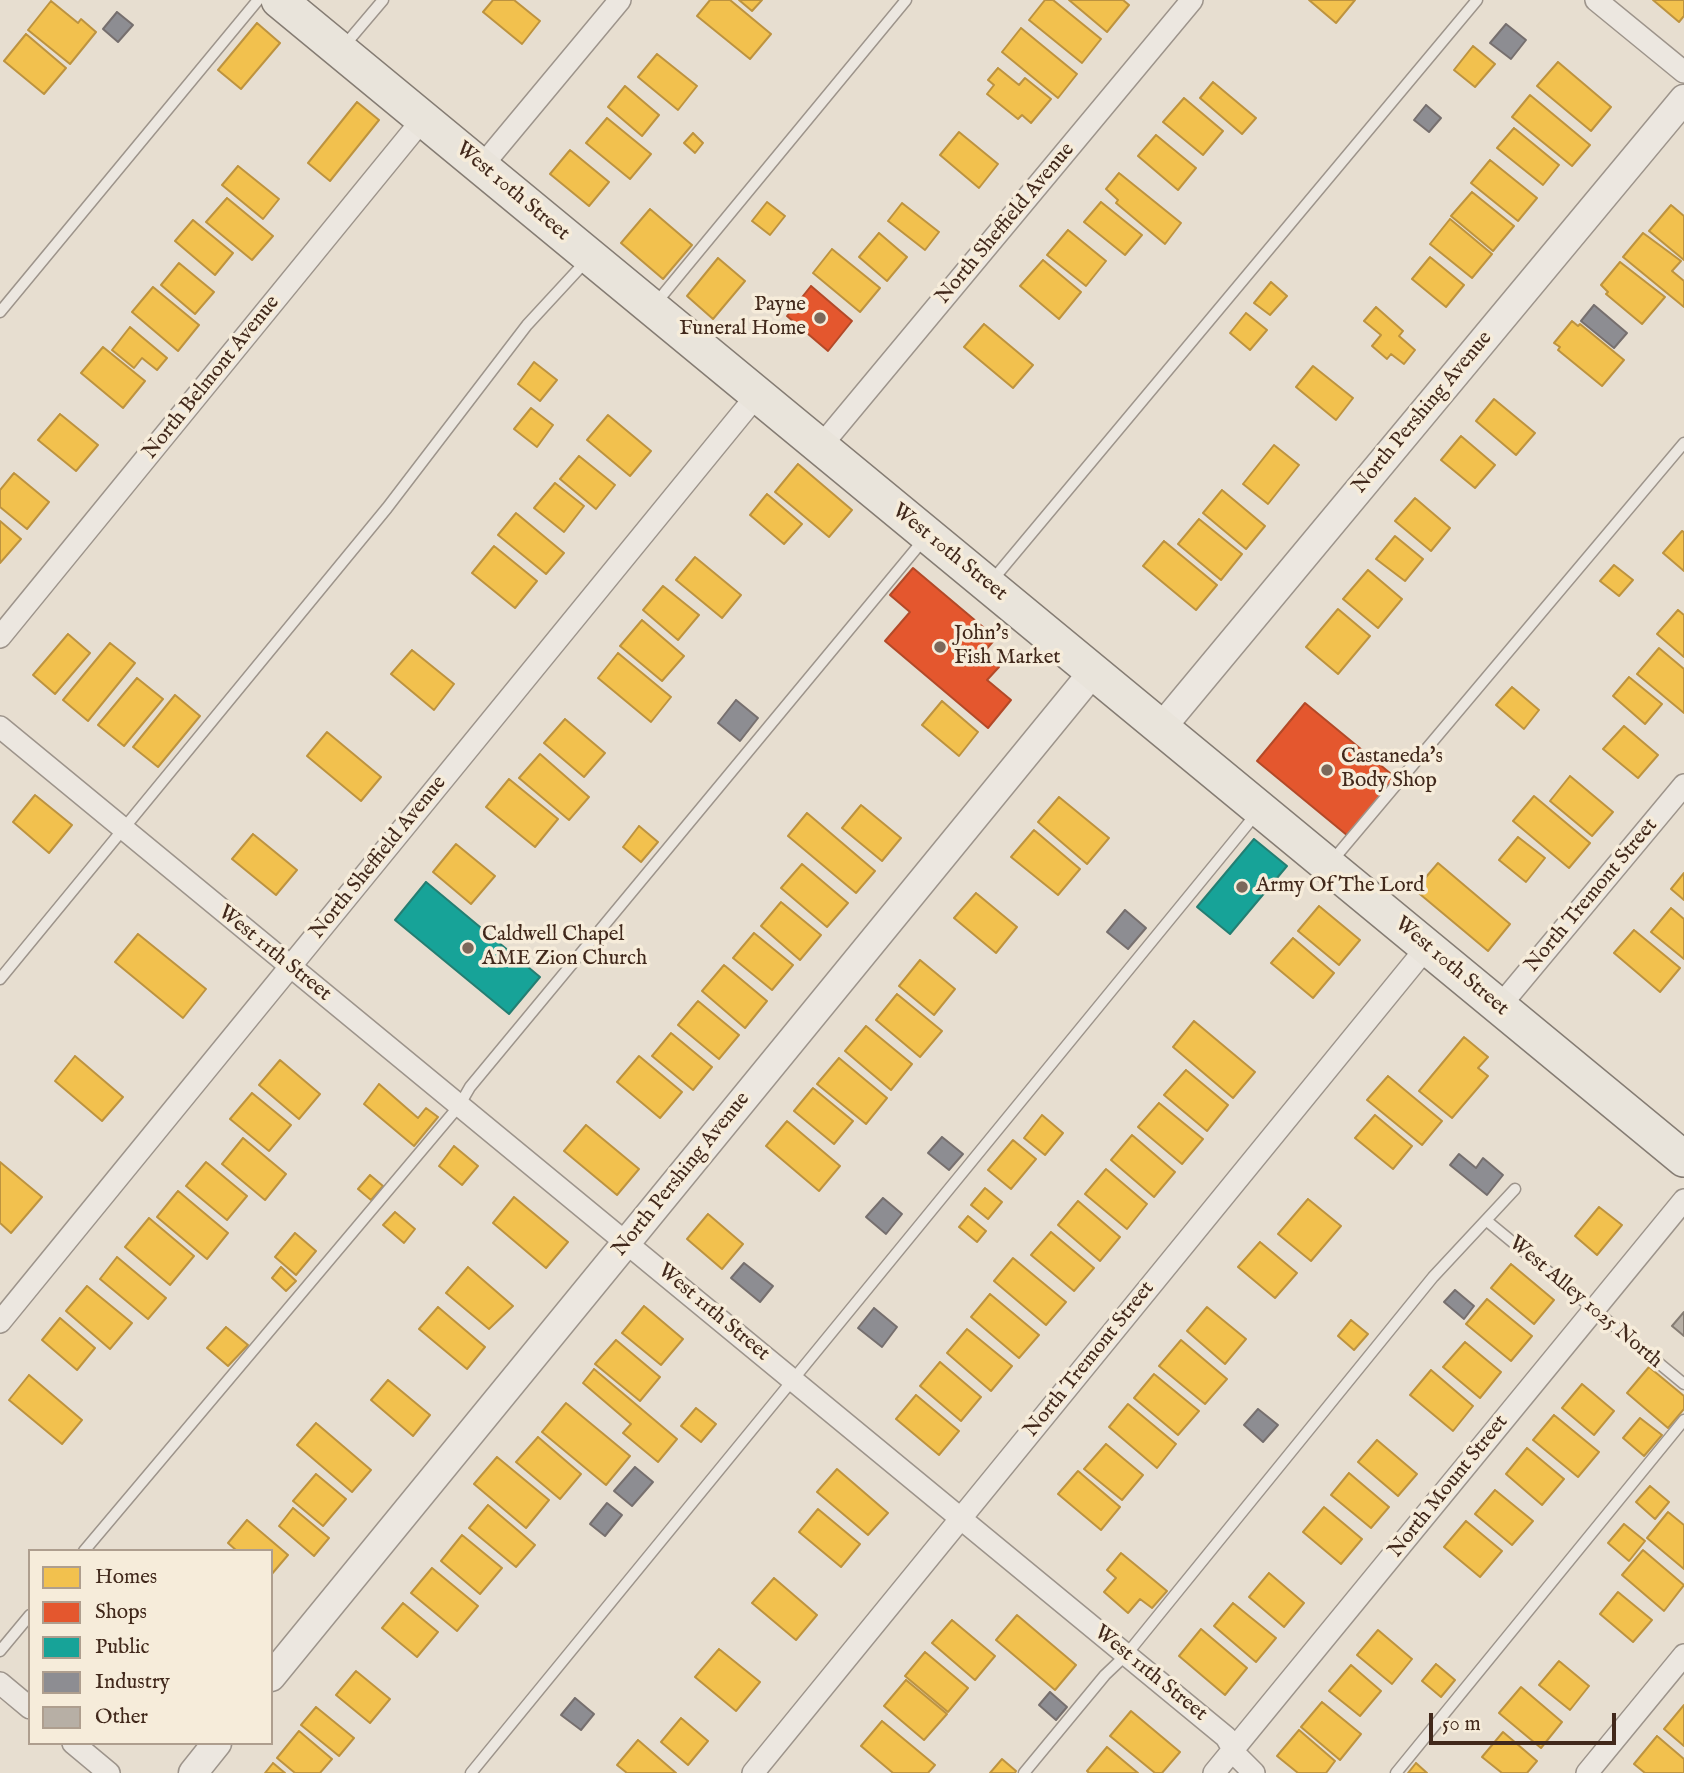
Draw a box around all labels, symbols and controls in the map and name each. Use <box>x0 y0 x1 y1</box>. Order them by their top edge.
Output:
street label: West 10th Street <box>450 137 574 247</box>
street label: North Sheffield Avenue <box>931 138 1081 310</box>
street label: North Belmont Avenue <box>138 291 286 465</box>
place label: Payne Funeral Home <box>679 293 806 343</box>
marker: Payne Funeral Home <box>812 310 828 326</box>
street label: North Pershing Avenue <box>1348 327 1498 499</box>
street label: West 10th Street <box>886 499 1012 607</box>
place label: John's Fish Market <box>954 622 1060 672</box>
marker: John's Fish Market <box>932 639 948 655</box>
place label: Castaneda's Body Shop <box>1341 745 1443 795</box>
marker: Castaneda's Body Shop <box>1319 762 1335 778</box>
street label: North Sheffield Avenue <box>305 771 453 945</box>
street label: North Tremont Street <box>1520 814 1664 978</box>
place label: Army Of The Lord <box>1256 874 1425 900</box>
marker: Army Of The Lord <box>1234 879 1250 895</box>
street label: West 11th Street <box>212 901 336 1007</box>
street label: West 10th Street <box>1389 912 1513 1022</box>
place label: Caldwell Chapel AME Zion Church <box>482 923 647 973</box>
marker: Caldwell Chapel AME Zion Church <box>460 940 476 956</box>
street label: North Pershing Avenue <box>608 1088 756 1262</box>
street label: West Alley 1025 North <box>1503 1231 1667 1375</box>
street label: West 11th Street <box>652 1259 774 1367</box>
street label: North Tremont Street <box>1019 1277 1161 1443</box>
street label: North Mount Street <box>1384 1411 1514 1563</box>
legend <box>28 1549 273 1745</box>
text: Homes <box>95 1564 157 1591</box>
text: Shops <box>95 1599 147 1626</box>
street label: West 11th Street <box>1088 1621 1212 1727</box>
text: Public <box>95 1634 149 1661</box>
text: Industry <box>95 1669 170 1696</box>
scale bar <box>1432 1700 1619 1744</box>
text: Other <box>95 1704 148 1731</box>
text: 50 m <box>1442 1711 1481 1738</box>

